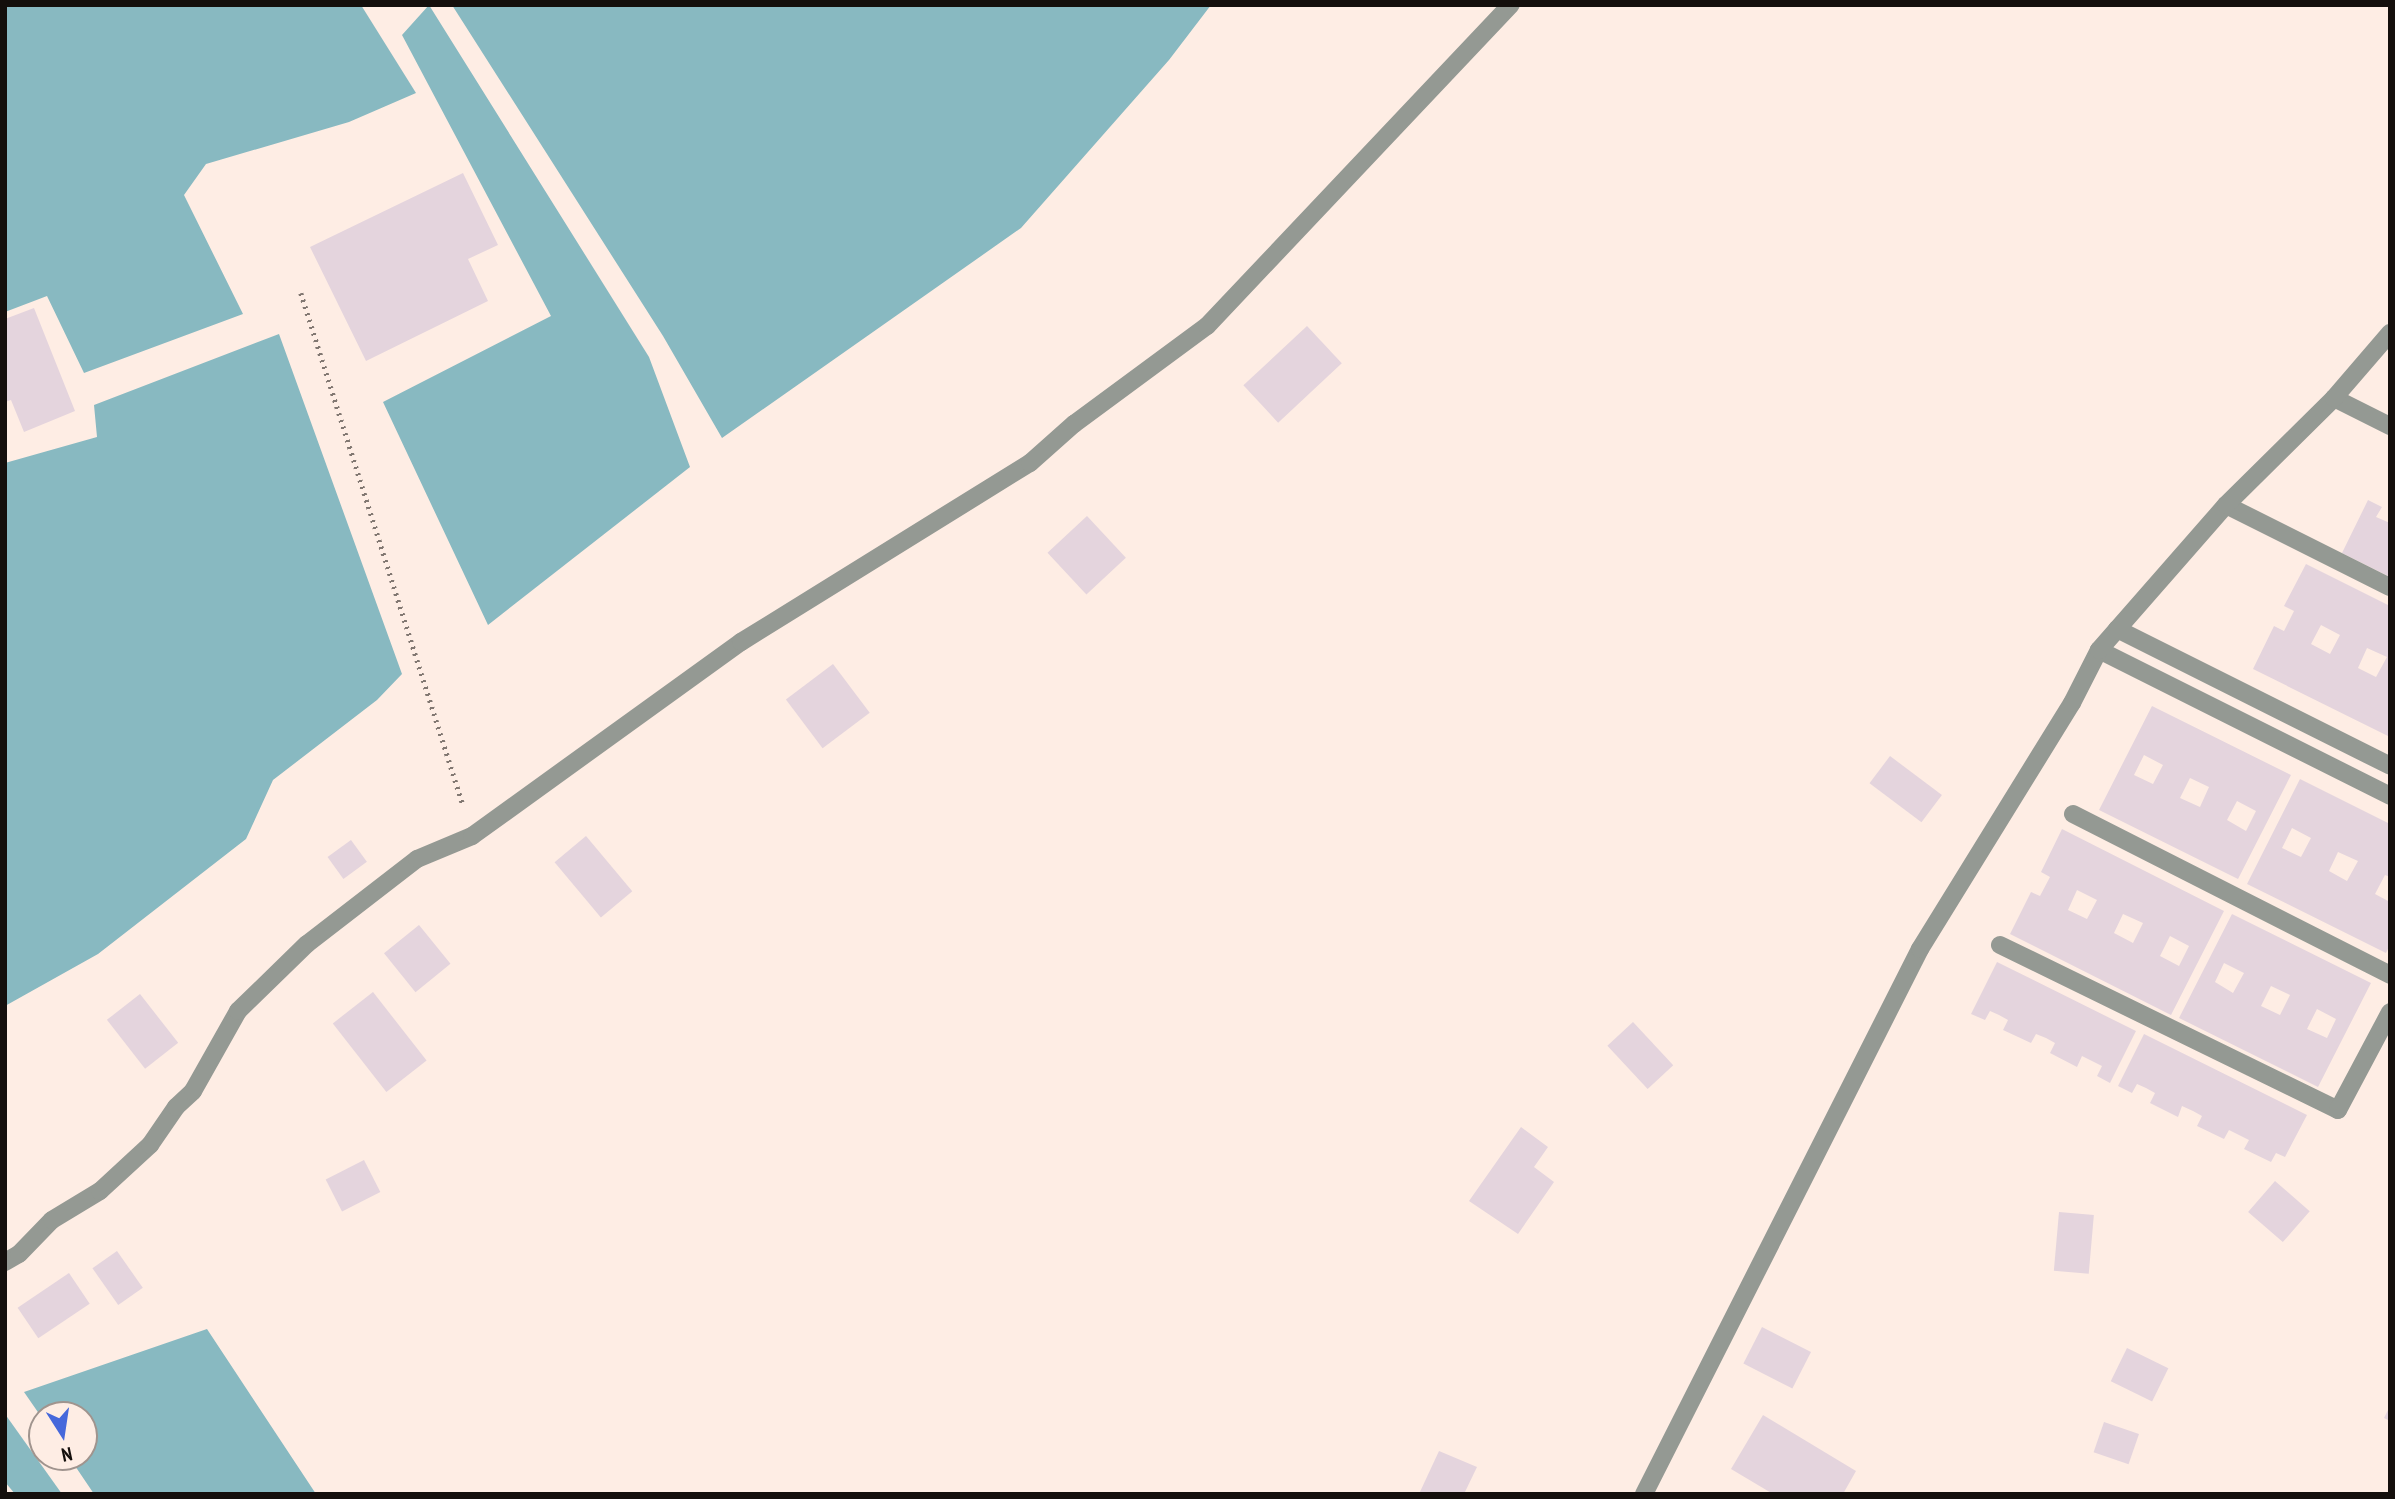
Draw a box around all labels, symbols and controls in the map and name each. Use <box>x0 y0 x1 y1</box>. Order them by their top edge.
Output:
north arrow <box>28 1401 98 1471</box>
text: N <box>59 1442 74 1467</box>

